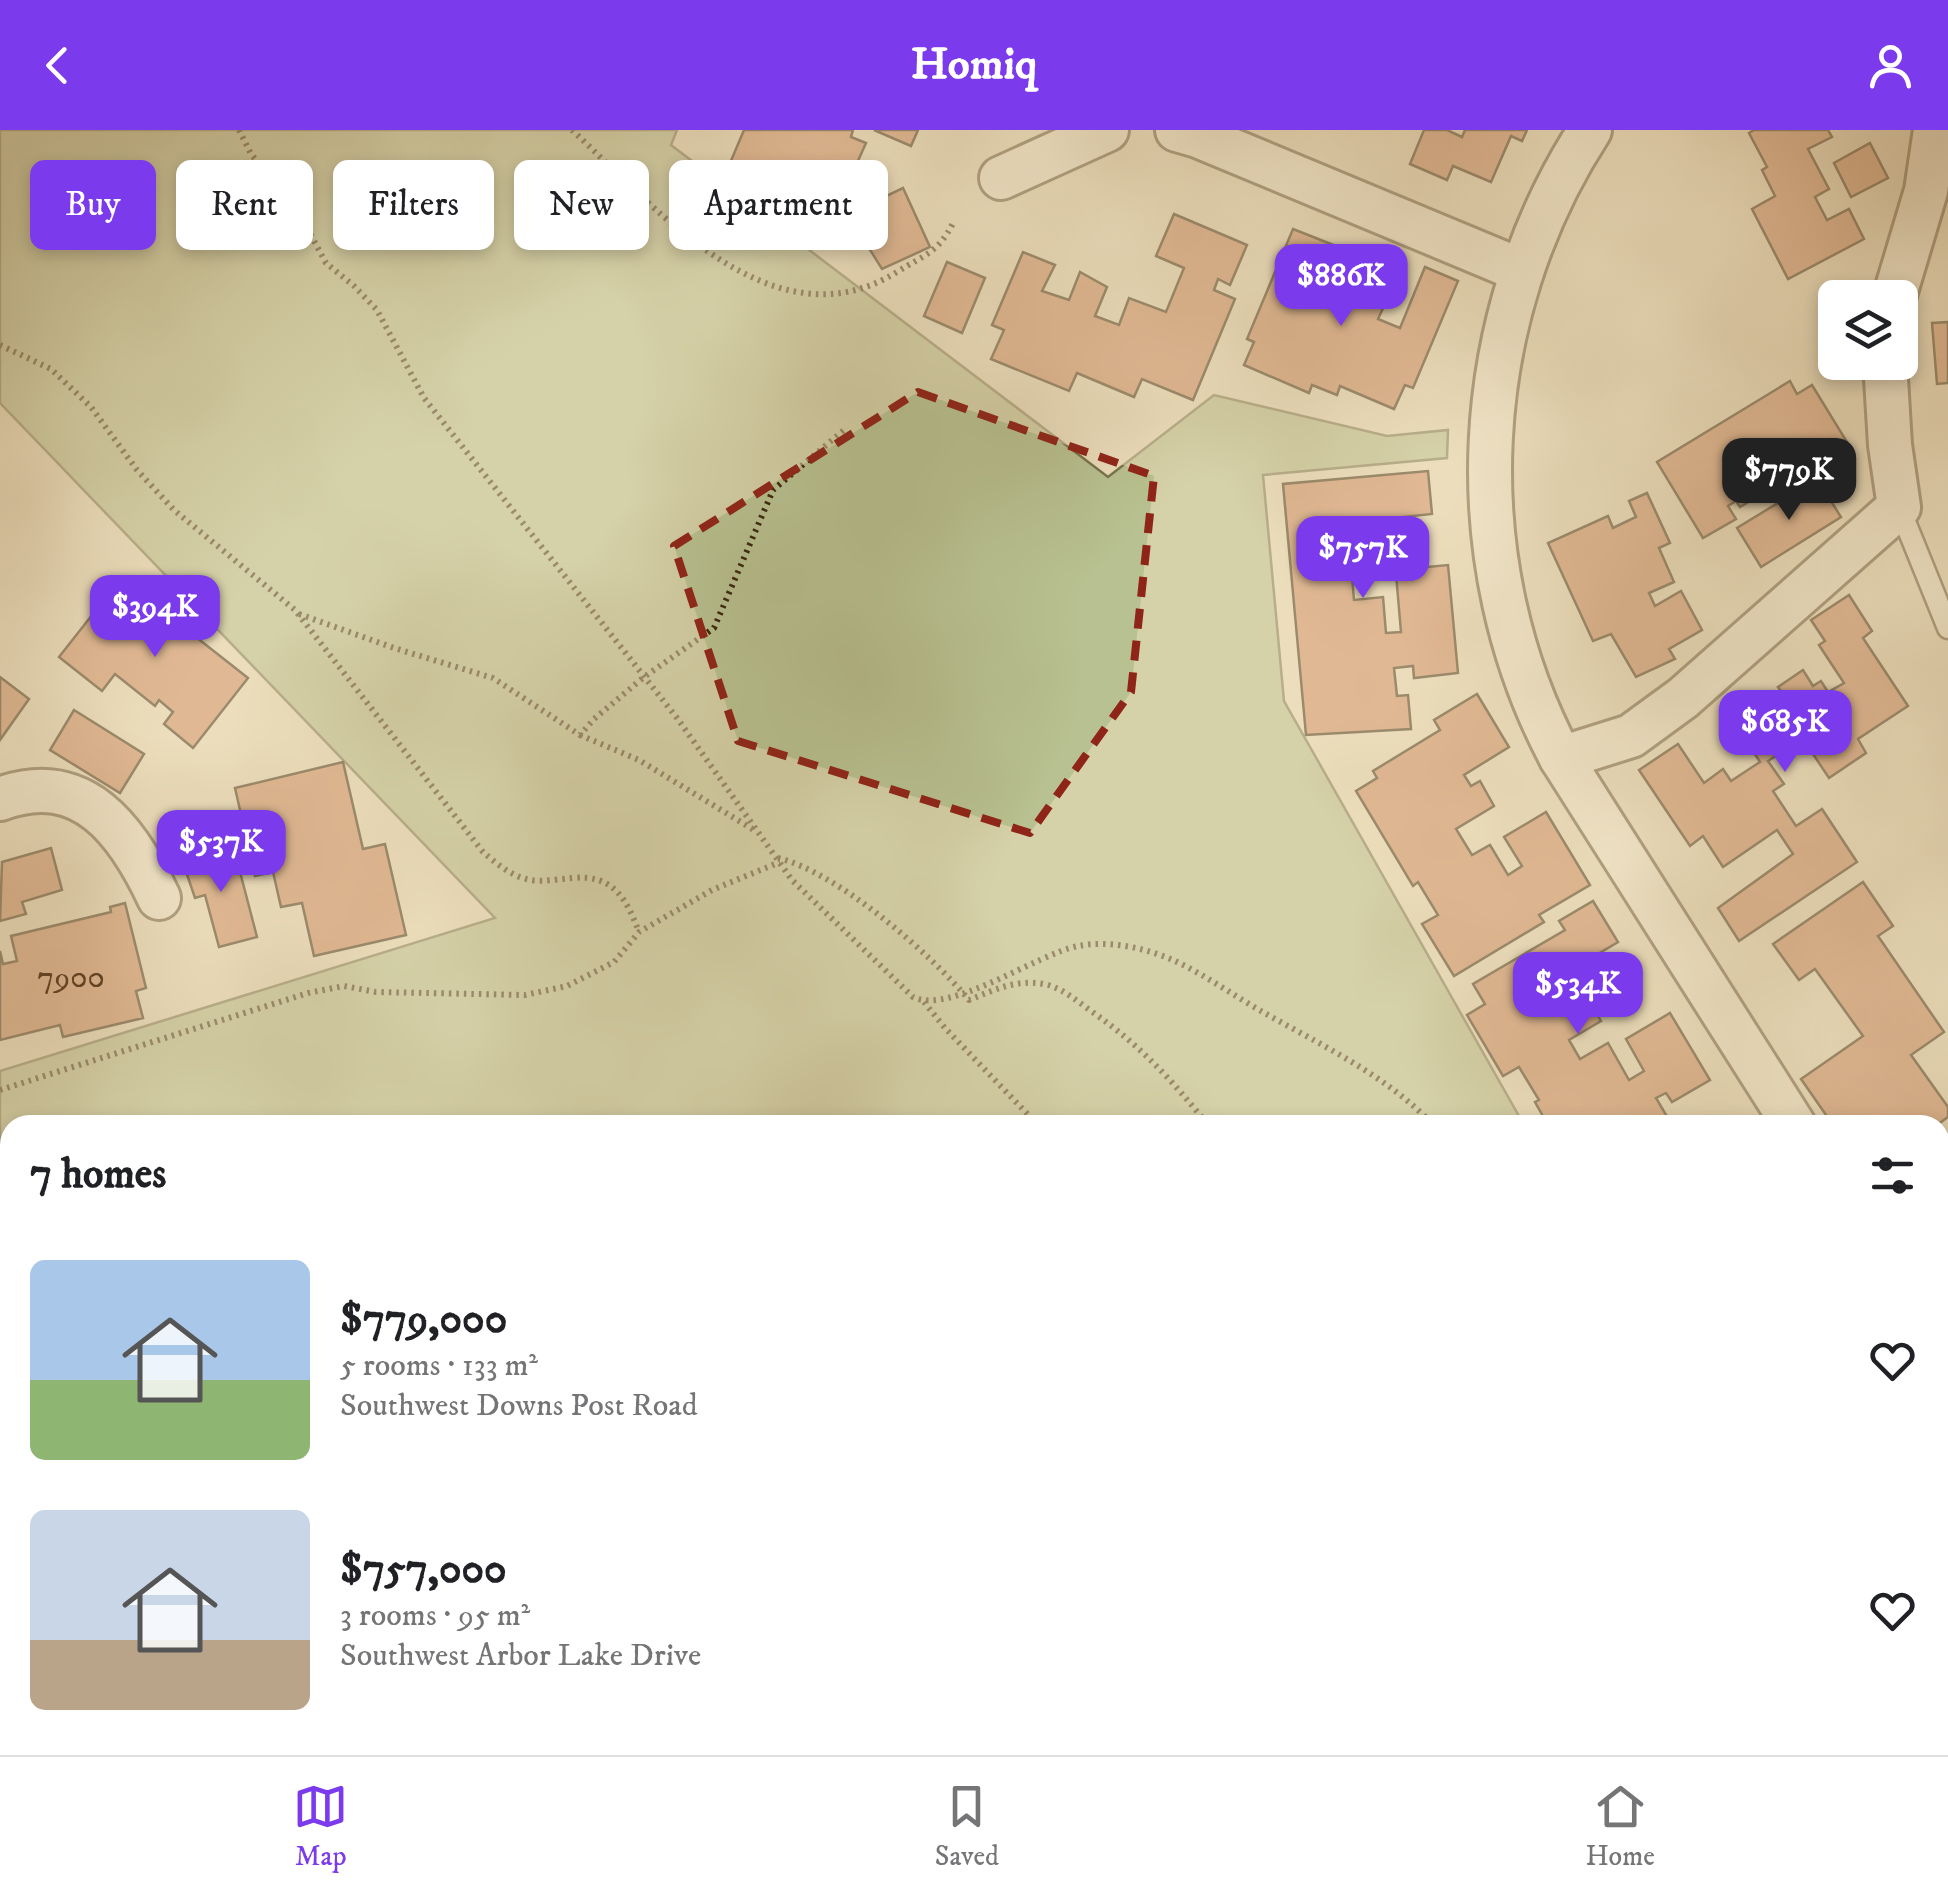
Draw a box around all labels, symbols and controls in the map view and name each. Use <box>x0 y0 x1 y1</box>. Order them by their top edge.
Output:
text: Homiq <box>911 37 1037 93</box>
icon: back <box>30 38 85 93</box>
icon: person <box>1863 38 1918 93</box>
chip: Buy <box>30 160 156 250</box>
chip: Rent <box>176 160 313 250</box>
chip: Filters <box>333 160 494 250</box>
chip: New <box>514 160 649 250</box>
chip: Apartment <box>669 160 888 250</box>
pin: $886K <box>1271 244 1411 329</box>
text: $886K <box>1297 256 1385 296</box>
map controls <box>1818 280 1918 380</box>
button: layers <box>1818 280 1918 380</box>
pin: $779K <box>1719 438 1859 523</box>
text: $779K <box>1744 450 1834 490</box>
pin: $757K <box>1293 516 1433 601</box>
text: $757K <box>1318 528 1408 568</box>
pin: $394K <box>85 575 225 660</box>
text: $394K <box>112 587 198 627</box>
pin: $685K <box>1715 690 1855 775</box>
text: $685K <box>1741 702 1829 742</box>
pin: $537K <box>151 810 291 895</box>
text: $537K <box>179 822 263 862</box>
pin: $534K <box>1508 952 1648 1037</box>
house number: 7900 <box>37 958 105 998</box>
text: $534K <box>1535 964 1621 1004</box>
icon: filters <box>1865 1148 1920 1203</box>
text: 7 homes <box>30 1149 166 1201</box>
text: $779,000 <box>340 1294 507 1346</box>
icon: home <box>110 1300 230 1420</box>
icon: heart <box>1865 1333 1920 1388</box>
text: 5 rooms · 133 m² <box>340 1346 538 1386</box>
text: Southwest Downs Post Road <box>340 1386 698 1426</box>
text: $757,000 <box>340 1544 507 1596</box>
icon: home <box>110 1550 230 1670</box>
icon: heart <box>1865 1583 1920 1638</box>
text: 3 rooms · 95 m² <box>340 1596 530 1636</box>
text: Southwest Arbor Lake Drive <box>340 1636 701 1676</box>
tab: Map <box>293 1779 348 1874</box>
tab: Saved <box>935 1779 999 1874</box>
tab: Home <box>1586 1779 1655 1874</box>

